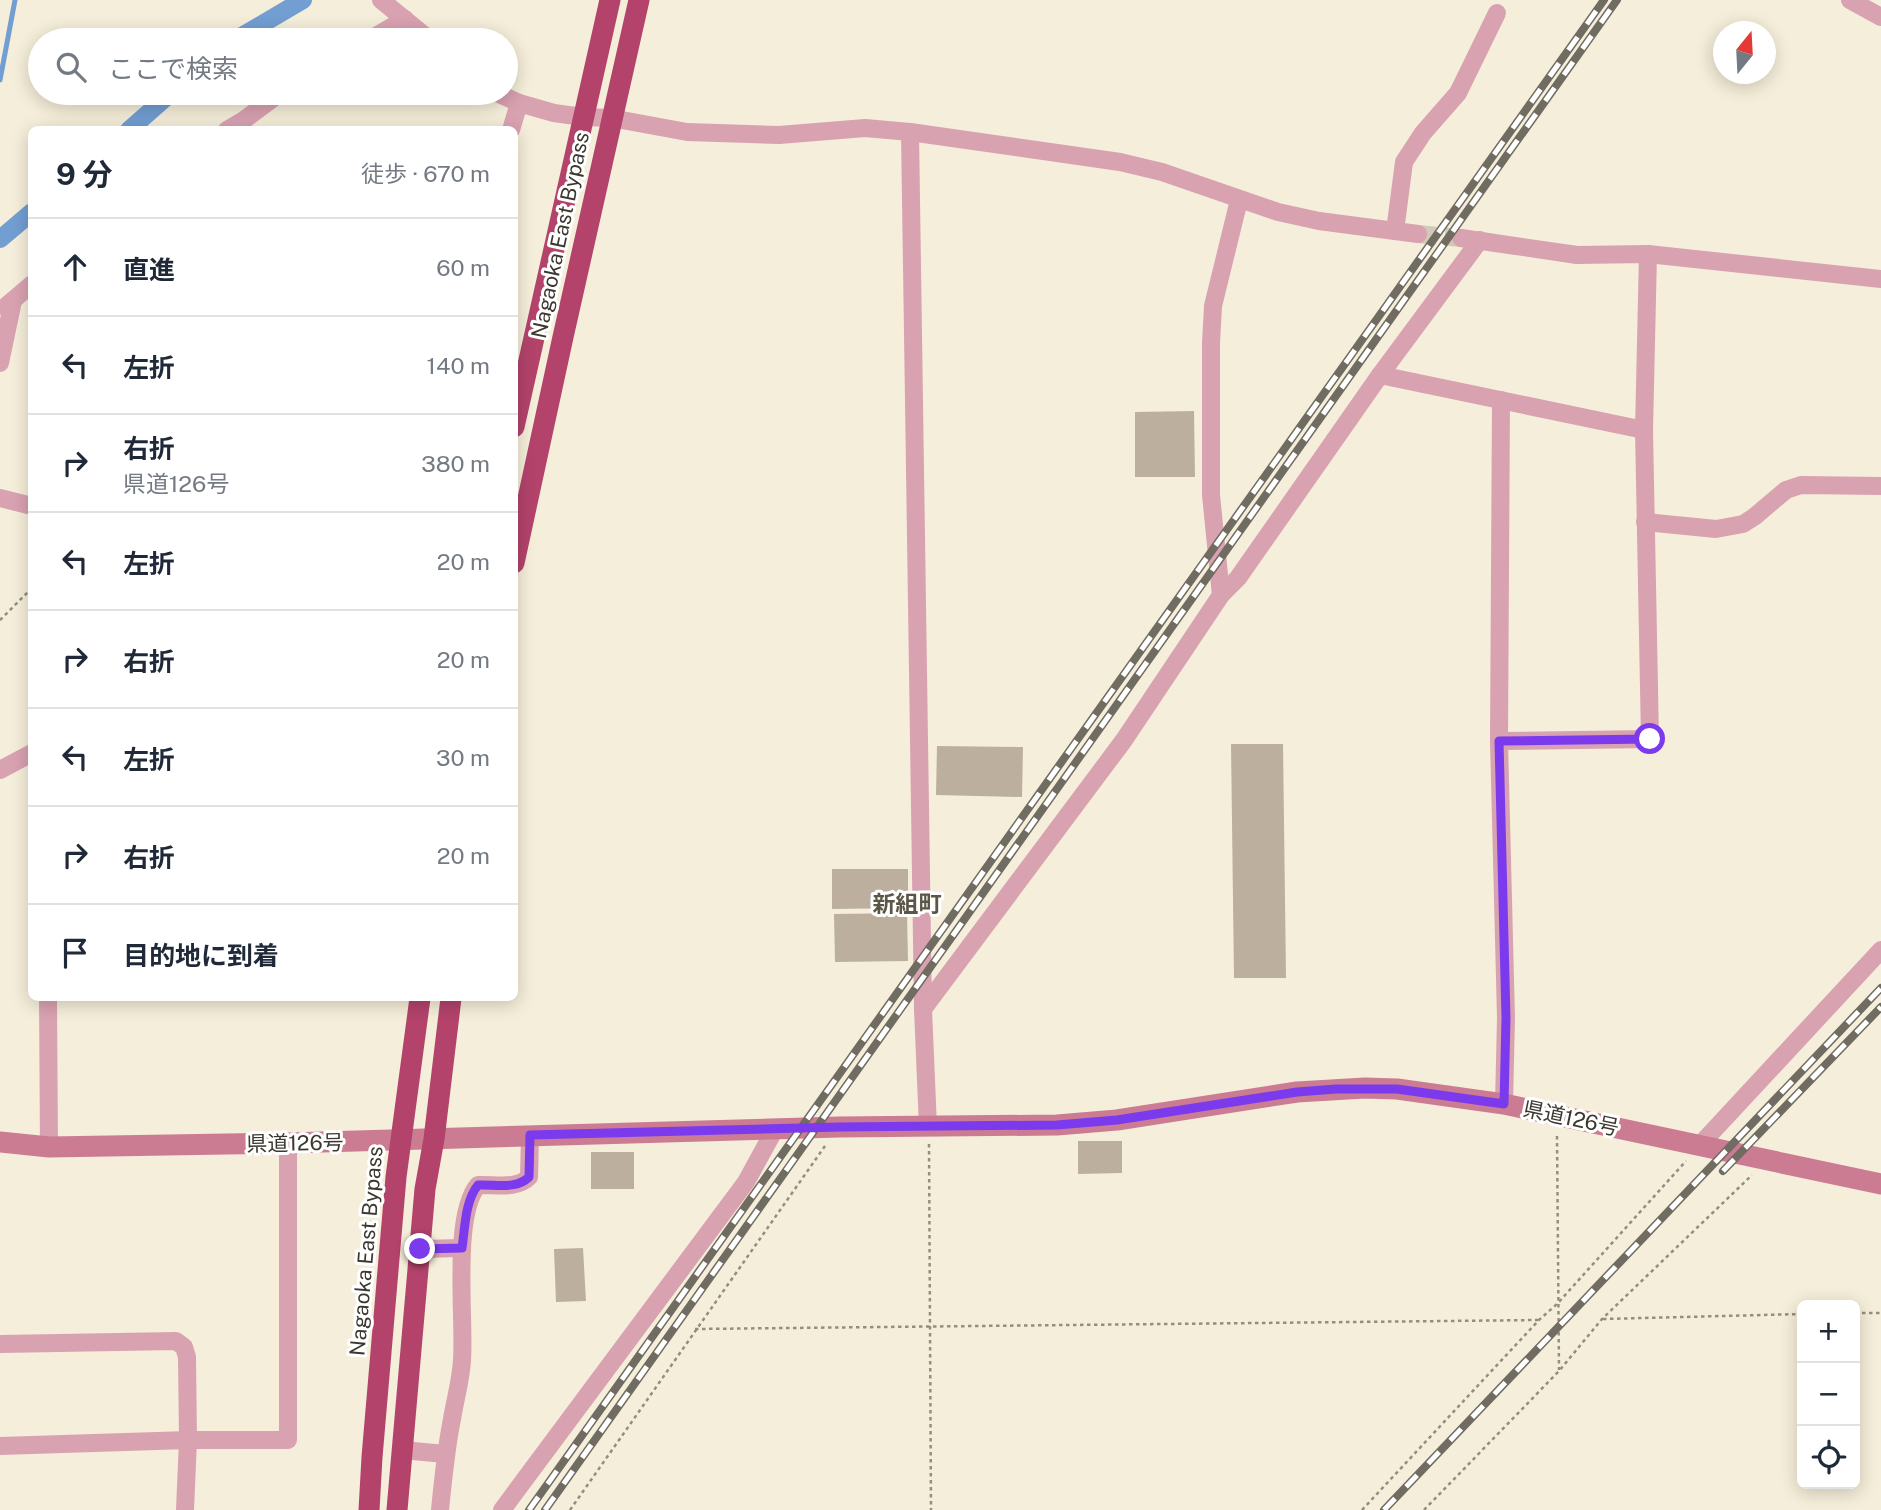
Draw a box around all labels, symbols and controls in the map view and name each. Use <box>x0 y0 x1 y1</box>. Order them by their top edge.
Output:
north arrow <box>1713 21 1776 84</box>
search box <box>28 28 518 105</box>
icon: search <box>52 48 90 86</box>
text: ここで検索 <box>108 53 238 84</box>
street label: Nagaoka East Bypass <box>526 130 594 340</box>
text: 9 分 <box>56 156 113 192</box>
text: 徒歩 · 670 m <box>361 160 490 187</box>
icon: ahead <box>56 248 94 286</box>
text: 直進 <box>123 254 175 285</box>
text: 60 m <box>436 254 490 281</box>
icon: left <box>56 346 94 384</box>
text: 左折 <box>123 352 175 383</box>
text: 140 m <box>427 352 490 379</box>
text: 右折 <box>123 433 175 464</box>
icon: right <box>56 444 94 482</box>
text: 380 m <box>421 450 490 477</box>
text: 県道126号 <box>123 470 229 497</box>
icon: left <box>56 542 94 580</box>
text: 左折 <box>123 548 175 579</box>
text: 20 m <box>437 548 490 575</box>
icon: right <box>56 640 94 678</box>
text: 右折 <box>123 646 175 677</box>
text: 20 m <box>437 646 490 673</box>
route start <box>1634 723 1665 754</box>
icon: left <box>56 738 94 776</box>
text: 左折 <box>123 744 175 775</box>
text: 30 m <box>436 744 490 771</box>
icon: right <box>56 836 94 874</box>
text: 右折 <box>123 842 175 873</box>
text: 20 m <box>437 842 490 869</box>
district label: 新組町 <box>873 890 942 917</box>
icon: arrive <box>56 934 94 972</box>
text: 目的地に到着 <box>123 940 279 971</box>
street label: 県道126号 <box>1521 1096 1621 1140</box>
street label: 県道126号 <box>246 1130 344 1156</box>
street label: Nagaoka East Bypass <box>344 1145 388 1357</box>
route end <box>404 1233 435 1264</box>
map controls <box>1797 1300 1860 1489</box>
button: + <box>1797 1300 1860 1363</box>
button: − <box>1797 1363 1860 1426</box>
button: locate <box>1797 1426 1860 1489</box>

